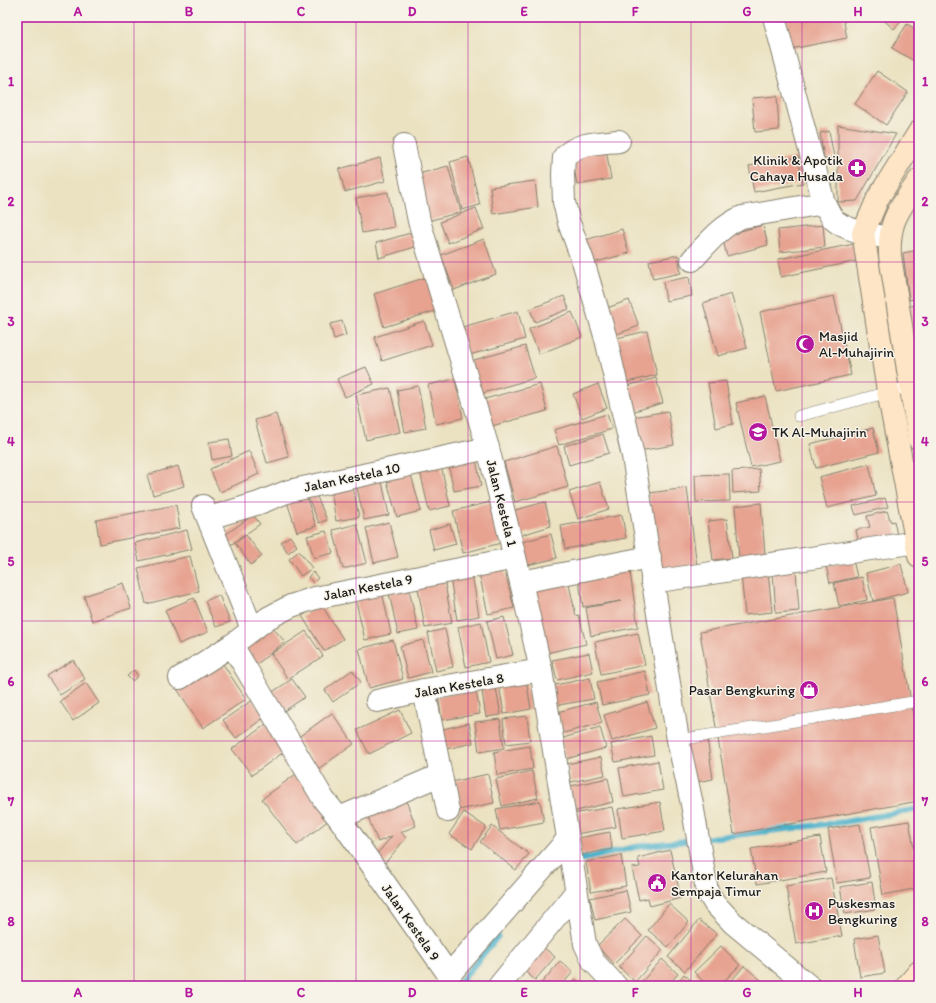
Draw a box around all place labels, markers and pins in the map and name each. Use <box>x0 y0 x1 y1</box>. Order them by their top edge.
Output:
place label: Klinik & Apotik Cahaya Husada <box>750 152 844 185</box>
pharmacy icon: Klinik & Apotik Cahaya Husada <box>846 157 868 179</box>
place label: Masjid Al-Muhajirin <box>819 328 894 361</box>
mosque icon: Masjid Al-Muhajirin <box>794 333 816 355</box>
school or university icon: TK Al-Muhajirin <box>747 421 769 443</box>
place label: TK Al-Muhajirin <box>772 424 867 441</box>
shop icon: Pasar Bengkuring <box>798 679 820 701</box>
place label: Pasar Bengkuring <box>689 682 796 699</box>
place label: Kantor Kelurahan Sempaja Timur <box>671 867 778 900</box>
public building icon: Kantor Kelurahan Sempaja Timur <box>646 872 668 894</box>
place label: Puskesmas Bengkuring <box>828 895 898 928</box>
hospital icon: Puskesmas Bengkuring <box>803 900 825 922</box>

